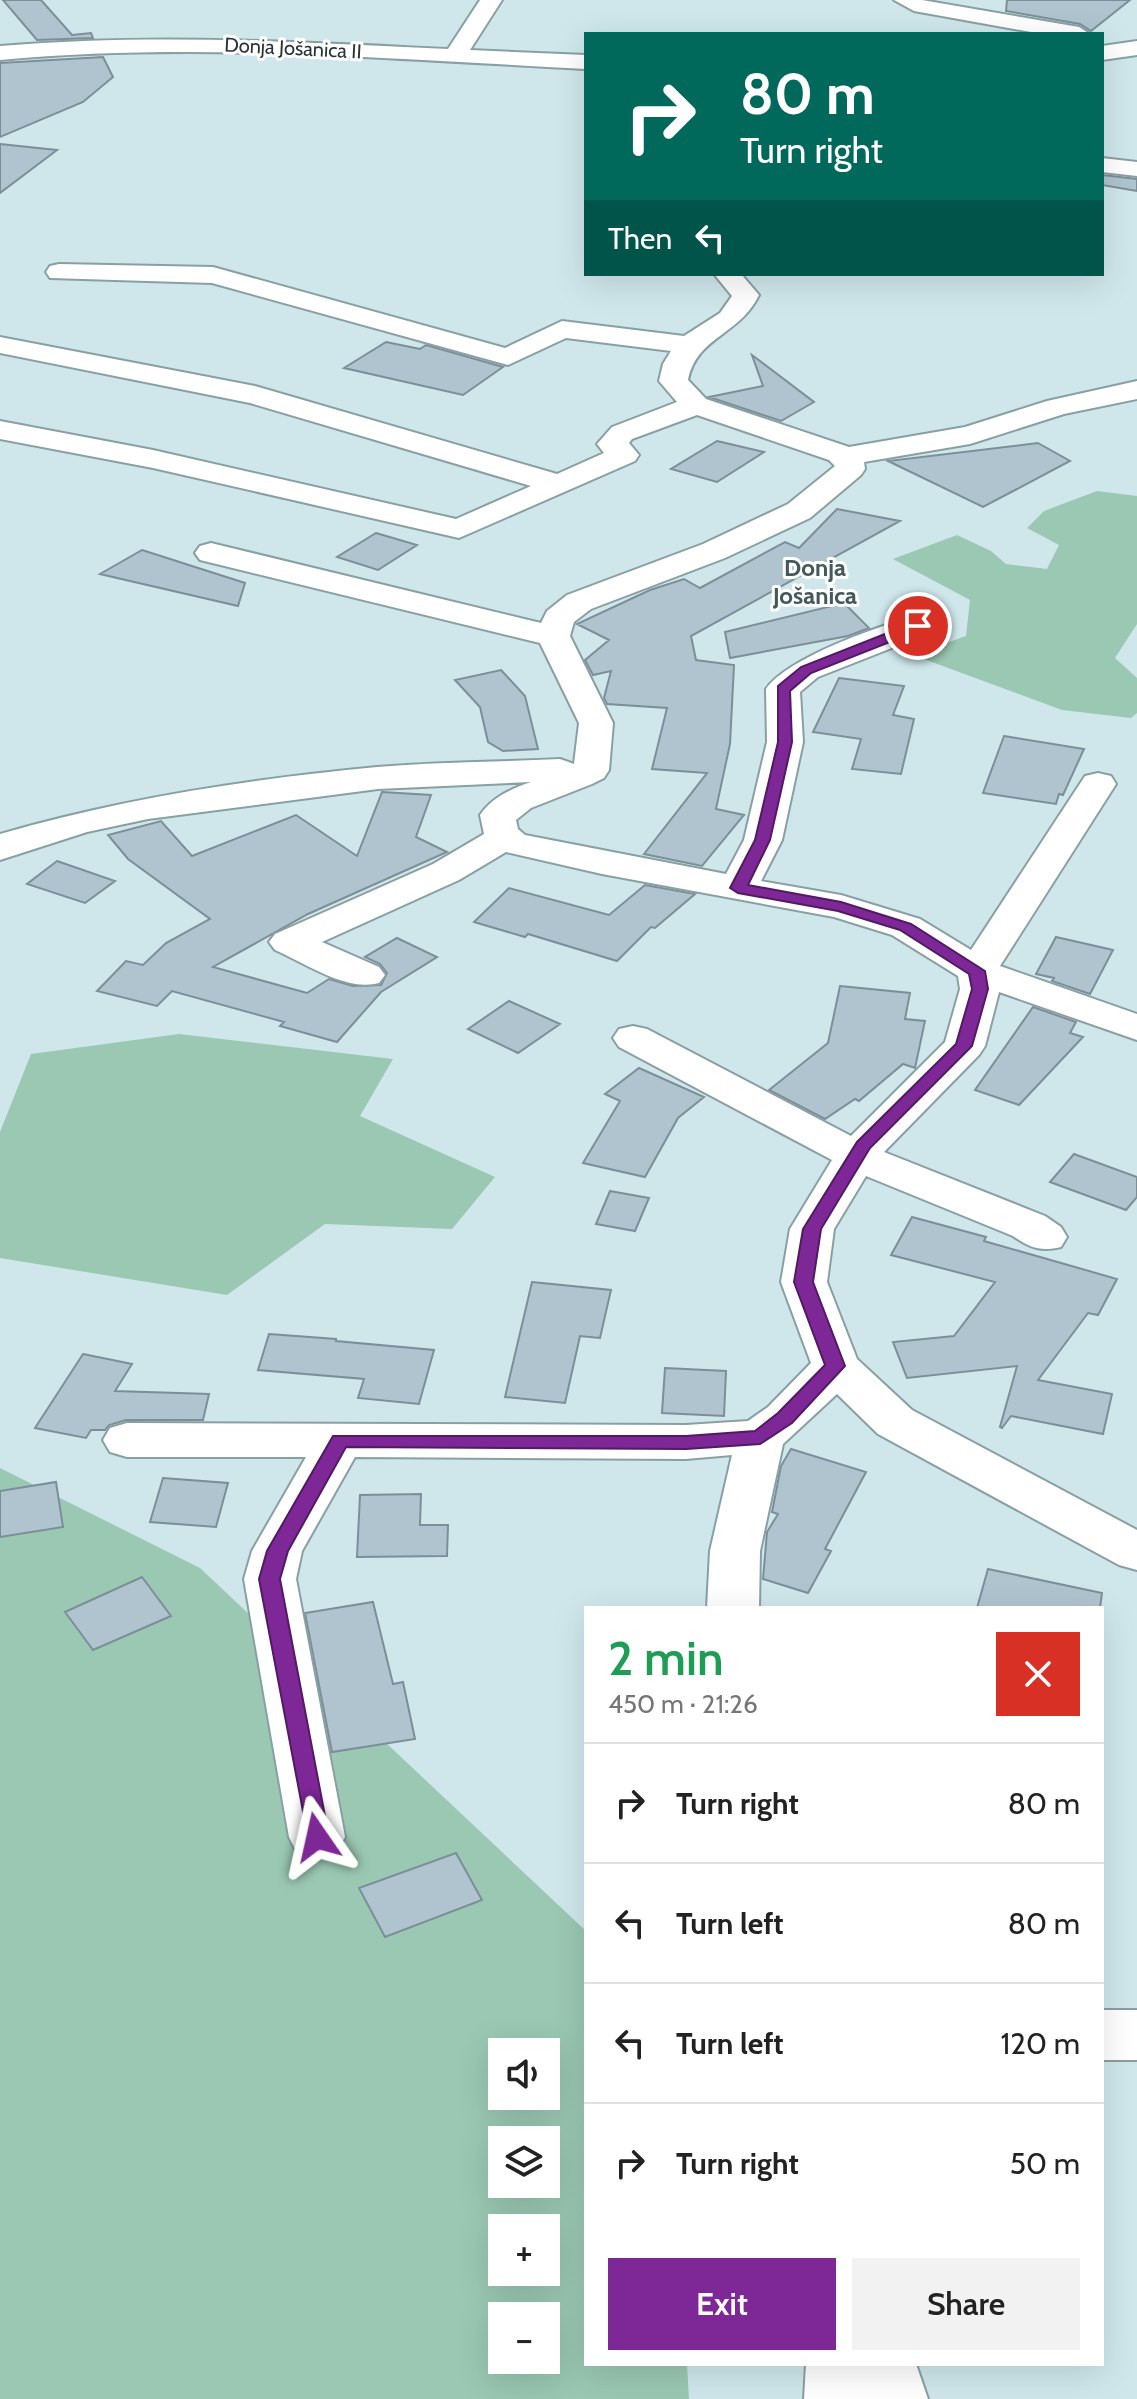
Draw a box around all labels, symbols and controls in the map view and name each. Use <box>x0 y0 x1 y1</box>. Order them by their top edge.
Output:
street label: Donja Jošanica II <box>224 32 362 64</box>
text: 80 m <box>740 60 875 128</box>
icon: right <box>608 64 712 168</box>
text: Turn right <box>740 128 883 172</box>
icon: left <box>688 216 732 260</box>
text: Then <box>608 220 672 257</box>
district label: Donja Jošanica <box>772 553 857 610</box>
pin <box>884 592 952 660</box>
icon: arrive <box>896 604 940 648</box>
text: 2 min <box>608 1629 724 1687</box>
button: close <box>996 1632 1080 1716</box>
text: 450 m · 21:26 <box>608 1688 758 1720</box>
icon: right <box>608 1781 652 1825</box>
text: Turn right <box>676 1785 799 1822</box>
text: 80 m <box>1008 1785 1080 1822</box>
position arrow <box>275 1795 359 1879</box>
icon: left <box>608 1901 652 1945</box>
text: Turn left <box>676 1905 784 1942</box>
text: 80 m <box>1008 1905 1080 1942</box>
icon: left <box>608 2021 652 2065</box>
text: Turn left <box>676 2025 784 2062</box>
text: 120 m <box>1000 2025 1080 2062</box>
map controls <box>488 2038 560 2374</box>
button: sound <box>488 2038 560 2110</box>
button: layers <box>488 2126 560 2198</box>
icon: right <box>608 2141 652 2185</box>
text: Turn right <box>676 2145 799 2182</box>
text: 50 m <box>1010 2145 1080 2182</box>
button: + <box>488 2214 560 2286</box>
button: Exit <box>608 2258 836 2350</box>
button: Share <box>852 2258 1080 2350</box>
button: − <box>488 2302 560 2374</box>

